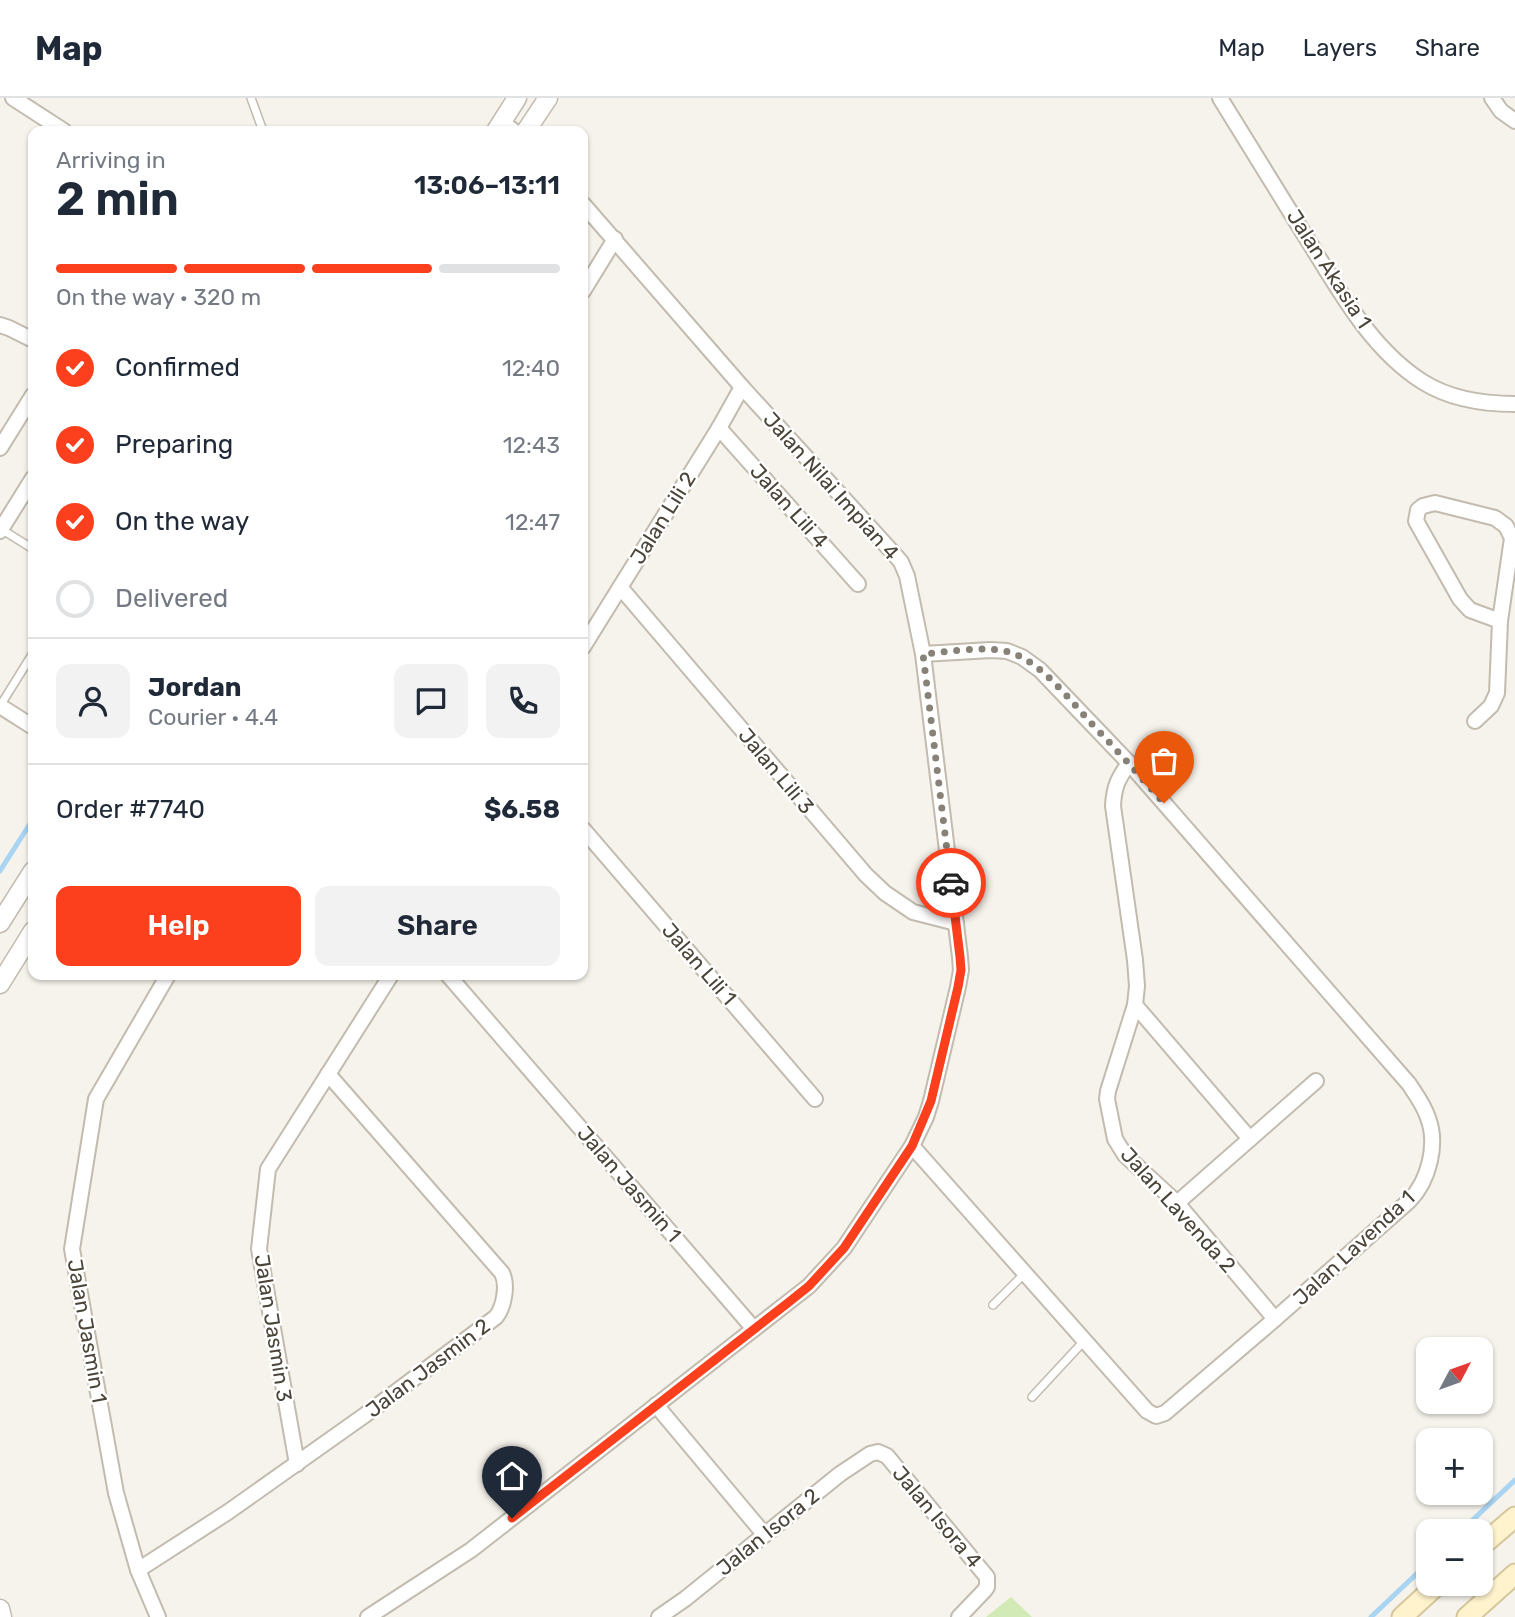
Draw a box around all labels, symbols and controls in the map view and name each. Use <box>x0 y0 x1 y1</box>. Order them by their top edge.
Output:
text: Map <box>35 29 103 68</box>
text: Map <box>1218 34 1265 62</box>
text: Layers <box>1303 34 1377 62</box>
text: Share <box>1415 34 1480 62</box>
text: Arriving in <box>56 146 166 174</box>
text: 13:06–13:11 <box>414 170 560 201</box>
text: 2 min <box>56 172 179 227</box>
street label: Jalan Akasia 1 <box>1282 205 1377 333</box>
text: On the way · 320 m <box>56 283 261 311</box>
icon: check <box>56 349 94 387</box>
text: Confirmed <box>115 352 240 383</box>
text: 12:40 <box>502 354 560 382</box>
street label: Jalan Nilai Impian 4 <box>758 407 904 565</box>
icon: check <box>56 426 94 464</box>
text: Preparing <box>115 429 233 460</box>
text: 12:43 <box>503 431 560 459</box>
street label: Jalan Lili 4 <box>745 458 834 553</box>
street label: Jalan Lili 2 <box>624 467 701 568</box>
icon: check <box>56 503 94 541</box>
text: On the way <box>115 506 249 537</box>
text: 12:47 <box>505 508 560 536</box>
text: Delivered <box>115 583 228 614</box>
button: person <box>56 664 130 738</box>
button: chat <box>394 664 468 738</box>
button: phone <box>486 664 560 738</box>
text: Jordan <box>148 672 241 703</box>
text: Courier · 4.4 <box>148 703 278 731</box>
street label: Jalan Lili 3 <box>733 723 819 819</box>
pin <box>1134 731 1194 803</box>
icon: bag <box>1145 742 1183 780</box>
text: Order #7740 <box>56 794 205 825</box>
text: $6.58 <box>484 794 560 825</box>
courier <box>916 848 986 918</box>
icon: car <box>932 864 970 902</box>
button: Help <box>56 886 301 966</box>
button: Share <box>315 886 560 966</box>
street label: Jalan Lili 1 <box>657 918 742 1010</box>
street label: Jalan Jasmin 1 <box>572 1121 687 1247</box>
street label: Jalan Lavenda 2 <box>1116 1142 1241 1277</box>
street label: Jalan Lavenda 1 <box>1288 1185 1419 1310</box>
street label: Jalan Jasmin 3 <box>249 1252 298 1404</box>
street label: Jalan Jasmin 1 <box>63 1257 112 1405</box>
street label: Jalan Jasmin 2 <box>361 1313 495 1422</box>
north arrow <box>1416 1337 1493 1414</box>
map controls <box>1416 1337 1493 1596</box>
button: + <box>1416 1428 1493 1505</box>
pin <box>482 1446 542 1518</box>
icon: home <box>493 1457 531 1495</box>
street label: Jalan Isora 4 <box>887 1461 987 1573</box>
street label: Jalan Isora 2 <box>711 1483 824 1581</box>
button: − <box>1416 1519 1493 1596</box>

